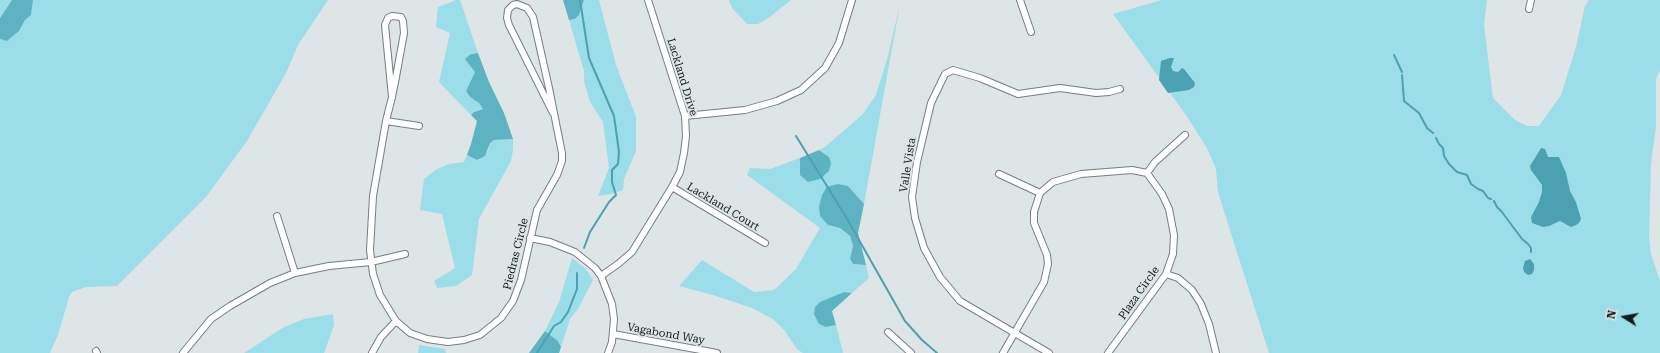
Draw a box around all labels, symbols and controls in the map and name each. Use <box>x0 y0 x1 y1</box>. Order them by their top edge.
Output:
street label: Lackland Drive <box>664 37 700 117</box>
street label: Valle Vista <box>897 137 919 193</box>
street label: Lackland Court <box>684 180 762 234</box>
street label: Piedras Circle <box>501 217 531 291</box>
street label: Plaza Circle <box>1116 264 1162 322</box>
north arrow <box>1604 297 1644 337</box>
text: N <box>1605 309 1619 320</box>
street label: Vagabond Way <box>626 321 706 347</box>

